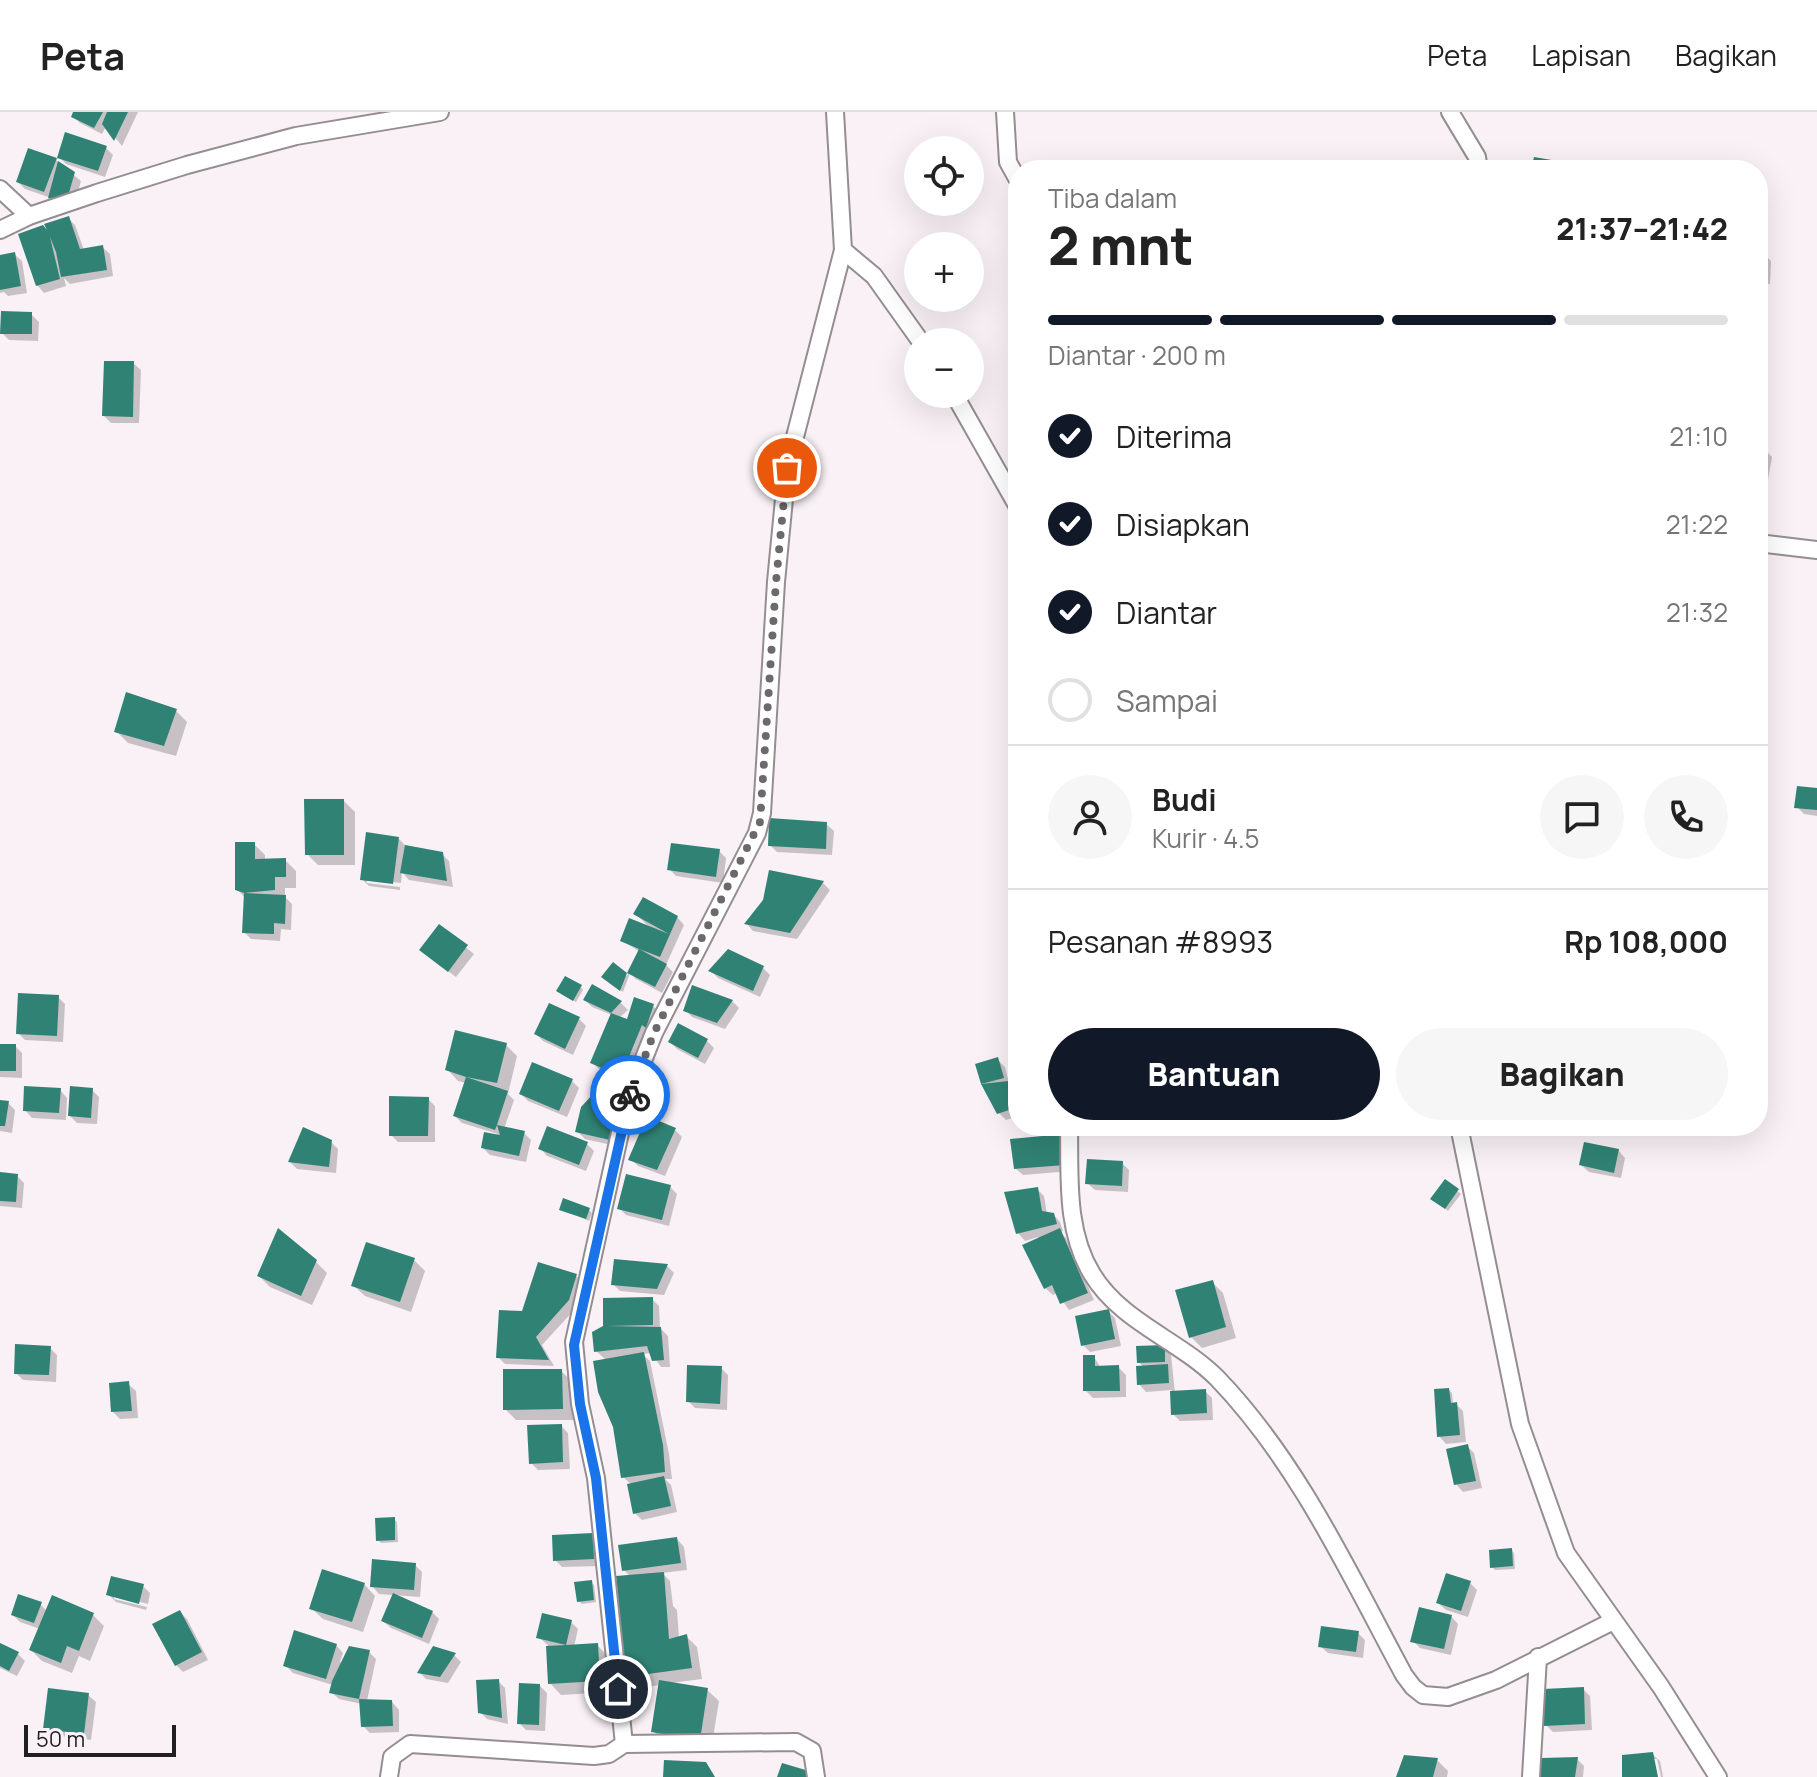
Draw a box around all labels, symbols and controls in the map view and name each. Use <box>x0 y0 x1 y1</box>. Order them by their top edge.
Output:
text: Peta <box>40 29 125 81</box>
text: Peta <box>1427 36 1487 74</box>
text: Lapisan <box>1531 36 1631 74</box>
text: Bagikan <box>1675 36 1777 74</box>
map controls <box>904 136 984 408</box>
button: locate <box>904 136 984 216</box>
text: Tiba dalam <box>1048 180 1177 216</box>
text: 21:37–21:42 <box>1556 208 1728 249</box>
text: 2 mnt <box>1048 210 1194 281</box>
button: + <box>904 232 984 312</box>
button: − <box>904 328 984 408</box>
text: Diantar · 200 m <box>1048 337 1226 373</box>
icon: check <box>1048 414 1092 458</box>
text: Diterima <box>1116 416 1232 457</box>
text: 21:10 <box>1669 418 1728 454</box>
pin <box>753 434 821 502</box>
icon: bag <box>765 446 809 490</box>
icon: check <box>1048 502 1092 546</box>
text: Disiapkan <box>1116 504 1250 545</box>
text: 21:22 <box>1666 506 1728 542</box>
icon: check <box>1048 590 1092 634</box>
text: Diantar <box>1116 592 1217 633</box>
text: 21:32 <box>1666 594 1728 630</box>
text: Sampai <box>1116 680 1218 721</box>
button: person <box>1048 775 1132 859</box>
button: chat <box>1540 775 1624 859</box>
button: phone <box>1644 775 1728 859</box>
text: Budi <box>1152 779 1217 820</box>
text: Kurir · 4.5 <box>1152 820 1259 856</box>
text: Pesanan #8993 <box>1048 921 1273 962</box>
text: Rp 108,000 <box>1564 921 1728 962</box>
button: Bantuan <box>1048 1028 1380 1120</box>
button: Bagikan <box>1396 1028 1728 1120</box>
courier <box>590 1055 670 1135</box>
icon: bike <box>608 1073 652 1117</box>
pin <box>584 1655 652 1723</box>
icon: home <box>596 1667 640 1711</box>
scale bar <box>24 1721 176 1757</box>
text: 50 m <box>36 1724 85 1754</box>

